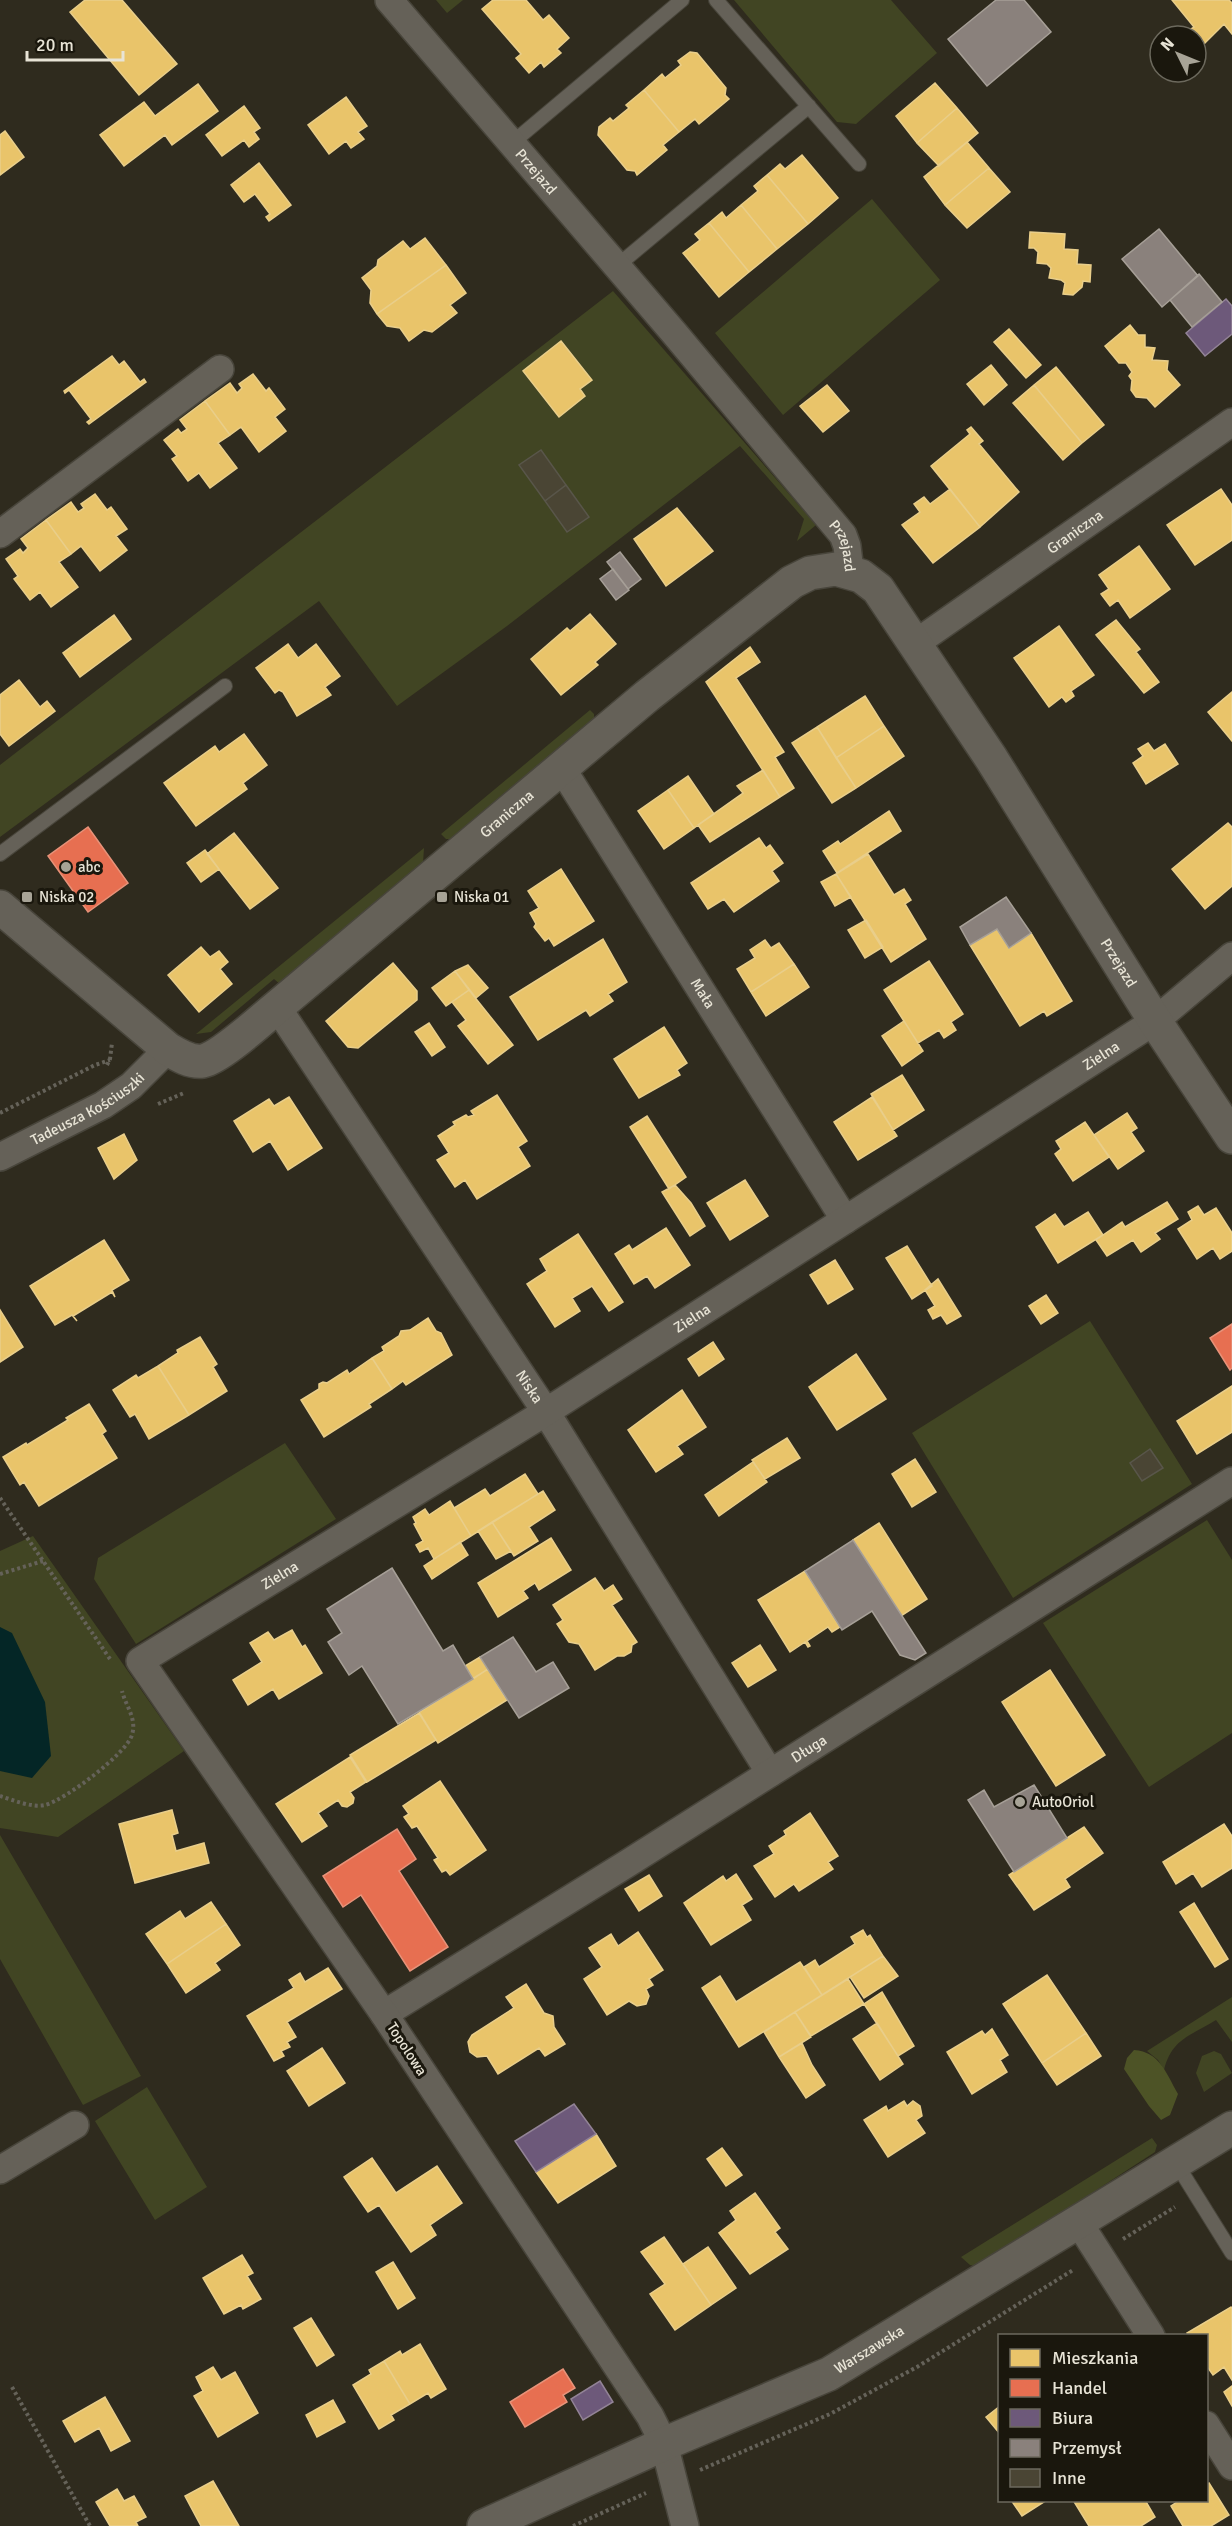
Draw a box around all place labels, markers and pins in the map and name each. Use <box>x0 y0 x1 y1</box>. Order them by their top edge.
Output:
place label: abc <box>78 858 101 876</box>
marker: abc <box>59 860 73 874</box>
place label: Niska 02 <box>39 888 94 906</box>
place label: Niska 01 <box>454 888 509 906</box>
marker: Niska 02 <box>20 890 34 904</box>
marker: Niska 01 <box>435 890 449 904</box>
place label: AutoOriol <box>1032 1793 1094 1811</box>
marker: AutoOriol <box>1013 1795 1027 1809</box>

